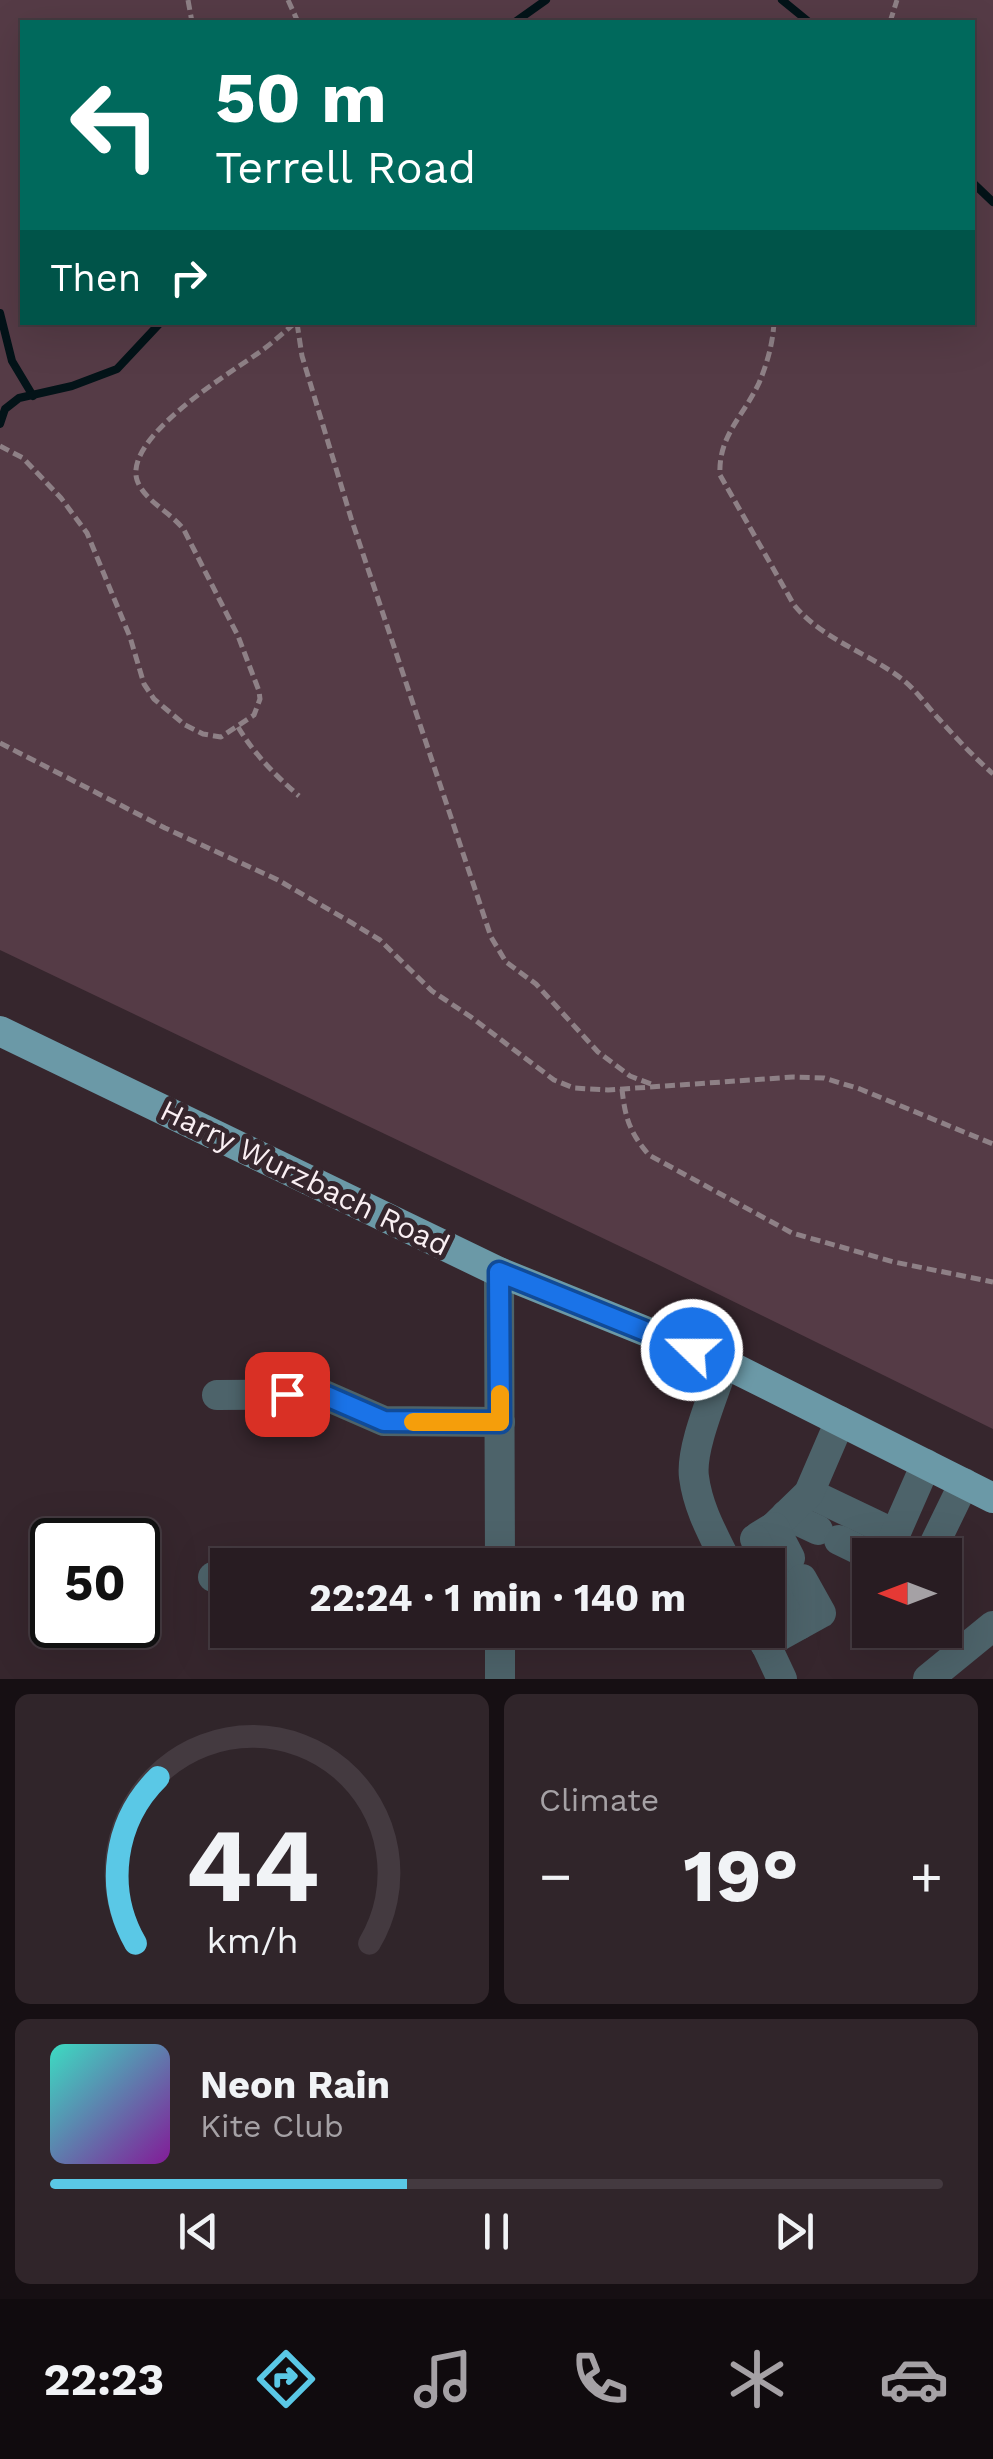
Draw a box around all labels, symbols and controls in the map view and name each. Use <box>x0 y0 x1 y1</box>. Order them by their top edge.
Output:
text: 50 m <box>215 57 387 139</box>
icon: left <box>50 60 180 190</box>
text: Terrell Road <box>215 141 476 194</box>
icon: right <box>161 250 216 305</box>
text: Then <box>50 256 141 300</box>
street label: Harry Wurzbach Road <box>155 1092 455 1263</box>
position arrow <box>640 1298 744 1402</box>
pin <box>245 1352 330 1437</box>
icon: arrive <box>260 1367 315 1422</box>
speed limit sign: 50 <box>30 1518 160 1648</box>
north arrow <box>852 1538 962 1648</box>
map controls <box>852 1538 962 1648</box>
text: 22:24 · 1 min · 140 m <box>309 1576 686 1620</box>
text: Climate <box>539 1781 659 1819</box>
text: 44 <box>185 1804 319 1926</box>
text: 19° <box>683 1831 799 1919</box>
text: − <box>539 1844 572 1908</box>
text: + <box>910 1844 943 1908</box>
text: km/h <box>206 1920 298 1962</box>
text: Neon Rain <box>200 2063 390 2107</box>
text: Kite Club <box>200 2107 344 2145</box>
icon: previous <box>171 2204 226 2259</box>
icon: pause <box>469 2204 524 2259</box>
icon: next <box>767 2204 822 2259</box>
icon: directions <box>251 2344 321 2414</box>
icon: music <box>408 2344 478 2414</box>
icon: phone <box>565 2344 635 2414</box>
icon: climate <box>722 2344 792 2414</box>
icon: car <box>879 2344 949 2414</box>
text: 22:23 <box>44 2353 164 2406</box>

